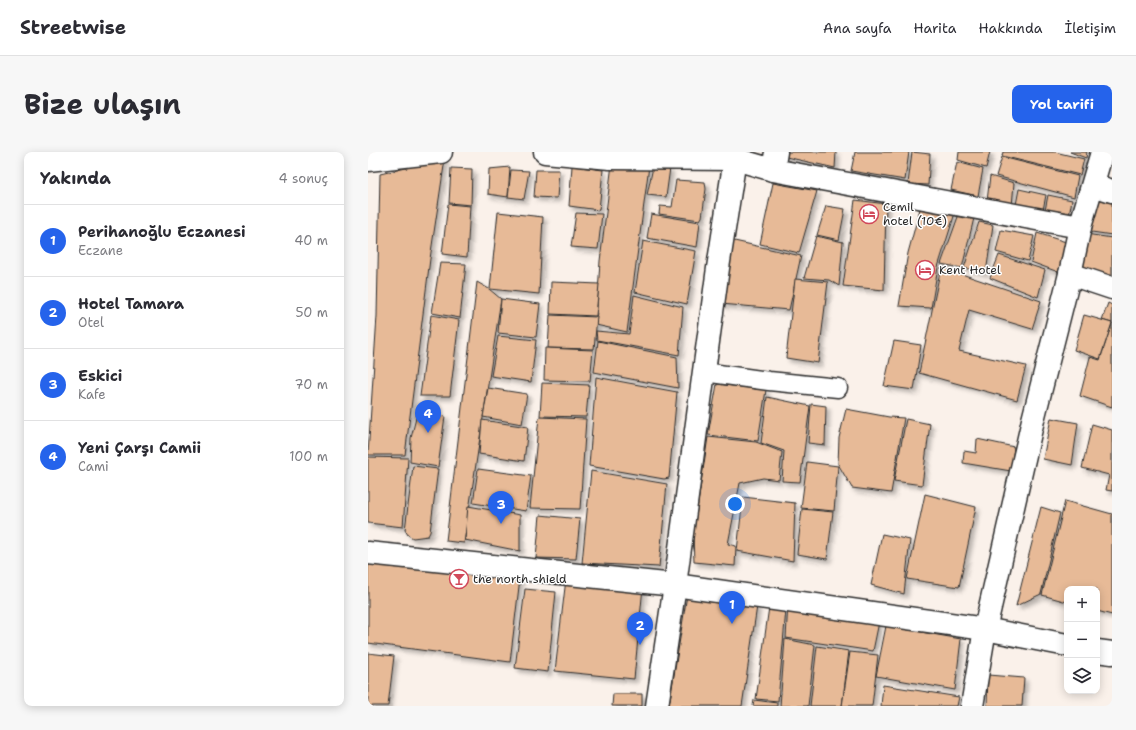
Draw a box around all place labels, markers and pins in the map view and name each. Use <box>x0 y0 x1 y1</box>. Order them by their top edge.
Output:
place label: Cemil hotel (10€) <box>883 199 947 229</box>
hotel icon: Cemil hotel (10€) <box>858 203 880 225</box>
hotel icon: Kent Hotel <box>914 259 936 281</box>
place label: Kent Hotel <box>939 262 1001 278</box>
pin: 4 <box>415 400 441 433</box>
pin: 3 <box>488 491 514 524</box>
bar icon: the north shield <box>448 568 470 590</box>
place label: the north shield <box>473 571 567 587</box>
pin: 1 <box>719 591 745 624</box>
pin: 2 <box>627 612 653 645</box>

